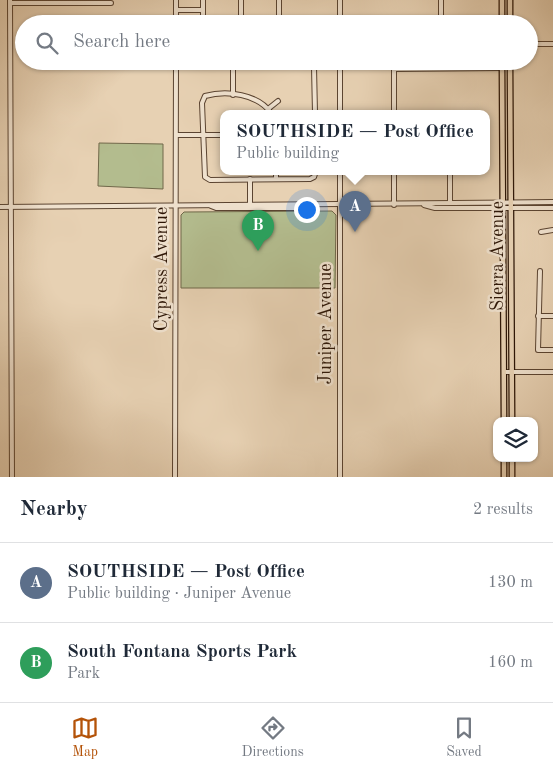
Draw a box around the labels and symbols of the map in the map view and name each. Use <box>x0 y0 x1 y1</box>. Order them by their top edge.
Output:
pin: A <box>339 191 371 232</box>
your location <box>294 197 320 223</box>
street label: Sierra Avenue <box>489 201 507 311</box>
street label: Cypress Avenue <box>153 207 171 331</box>
pin: B <box>242 210 274 251</box>
street label: Juniper Avenue <box>317 263 335 385</box>

